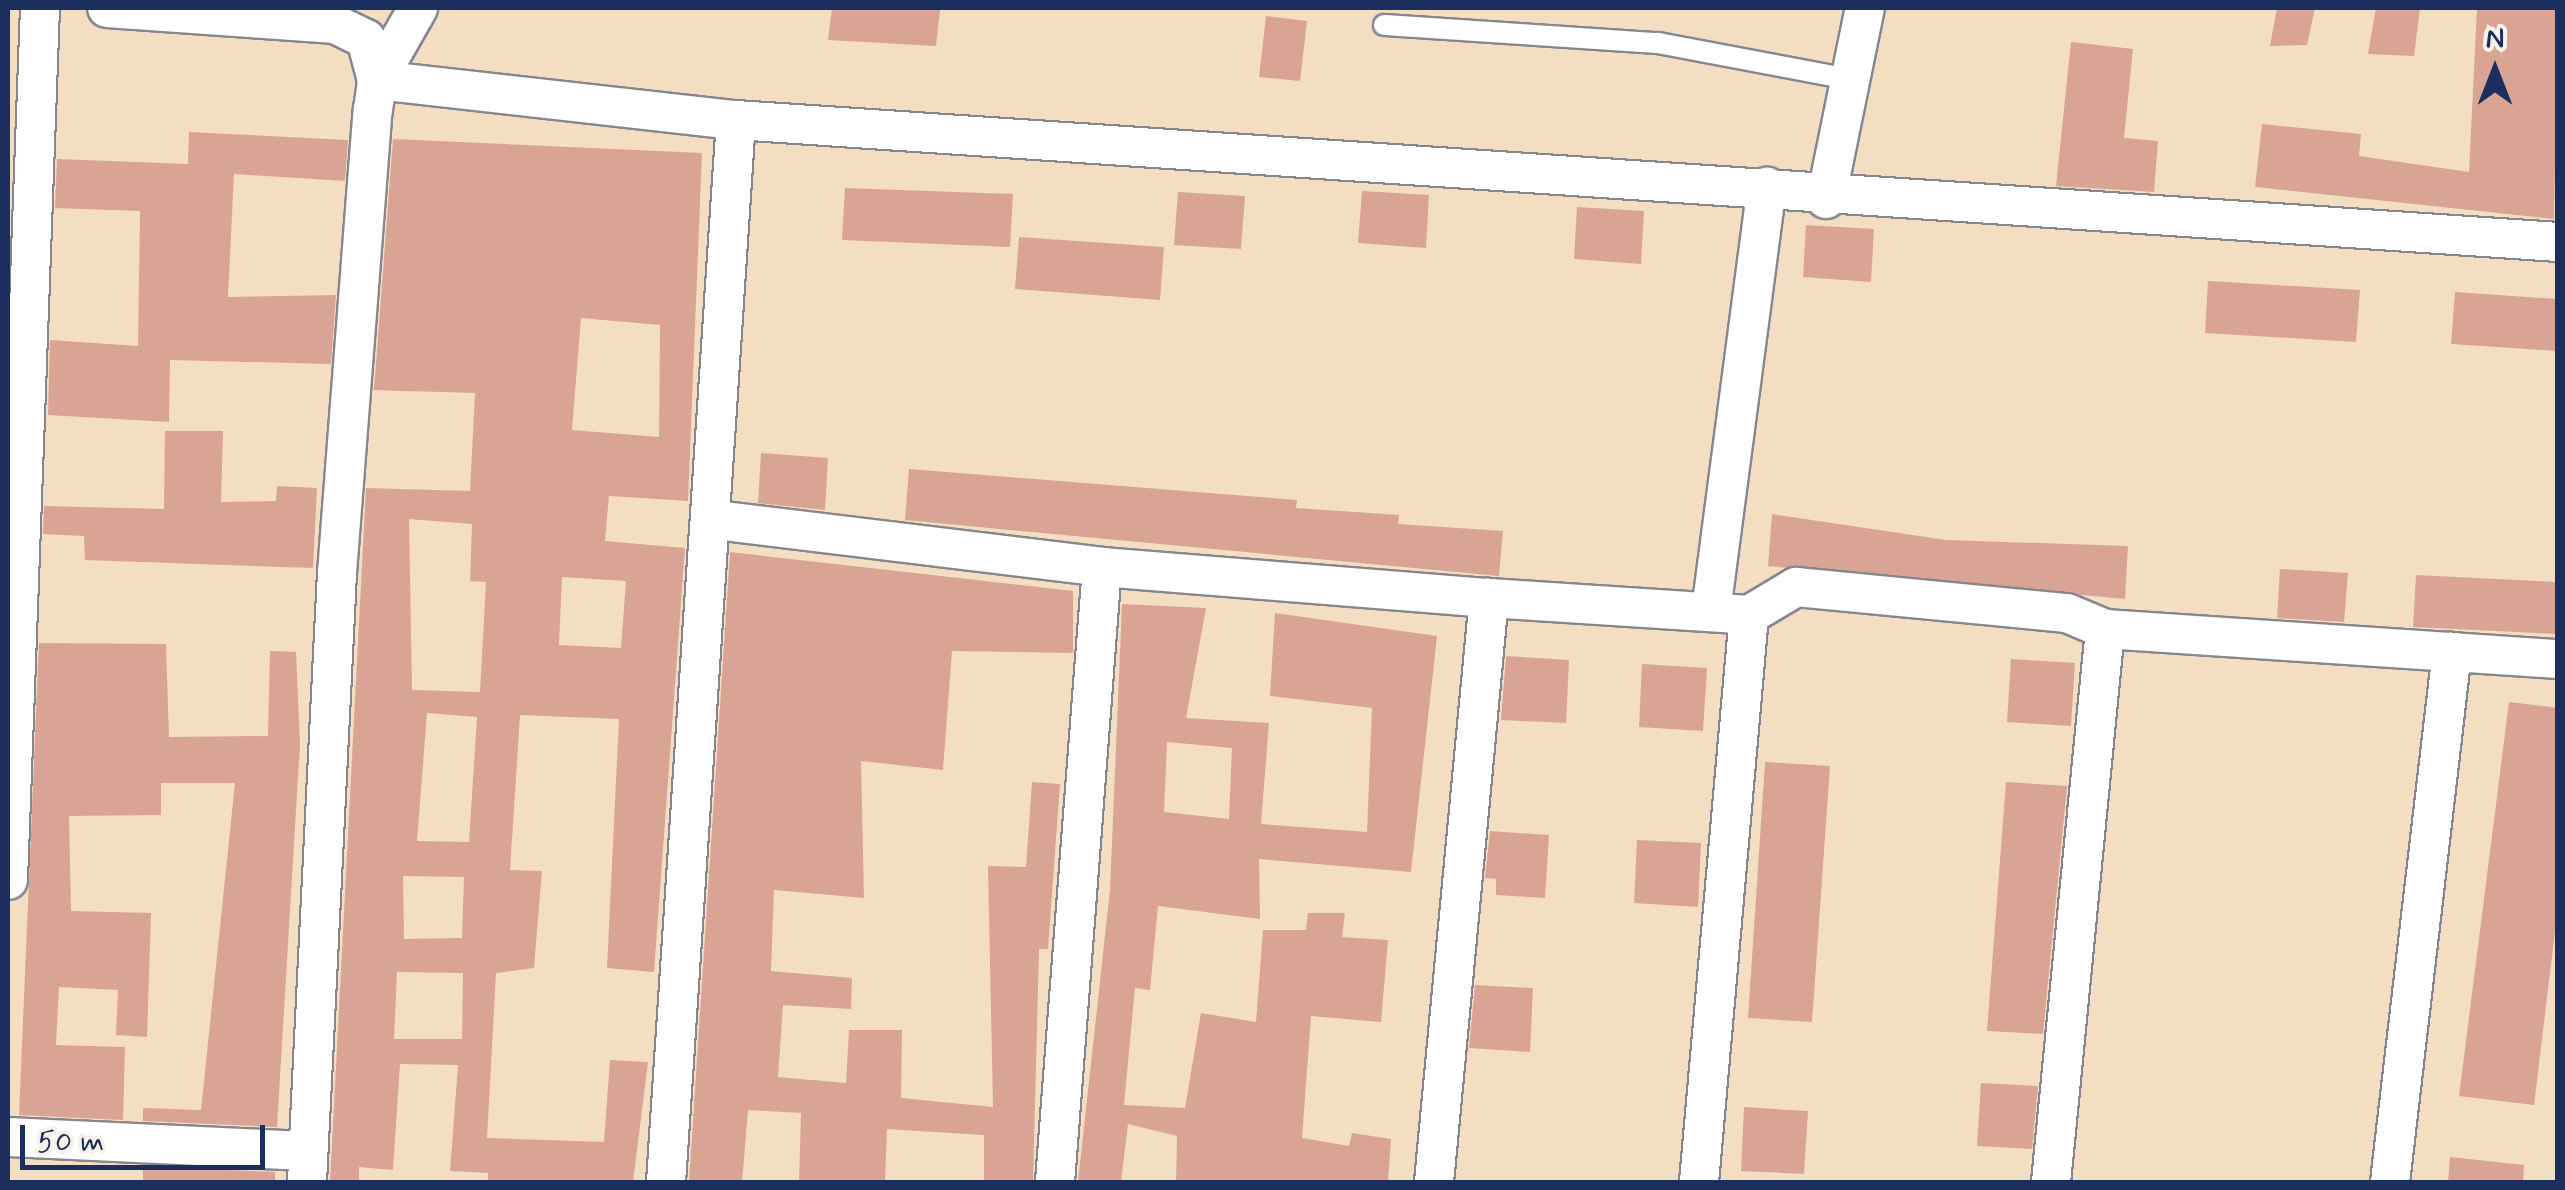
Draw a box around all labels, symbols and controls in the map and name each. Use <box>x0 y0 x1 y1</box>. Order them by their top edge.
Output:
north arrow <box>2445 20 2545 120</box>
text: N <box>2486 21 2504 58</box>
scale bar <box>25 1105 270 1167</box>
text: 50 m <box>37 1123 104 1162</box>

